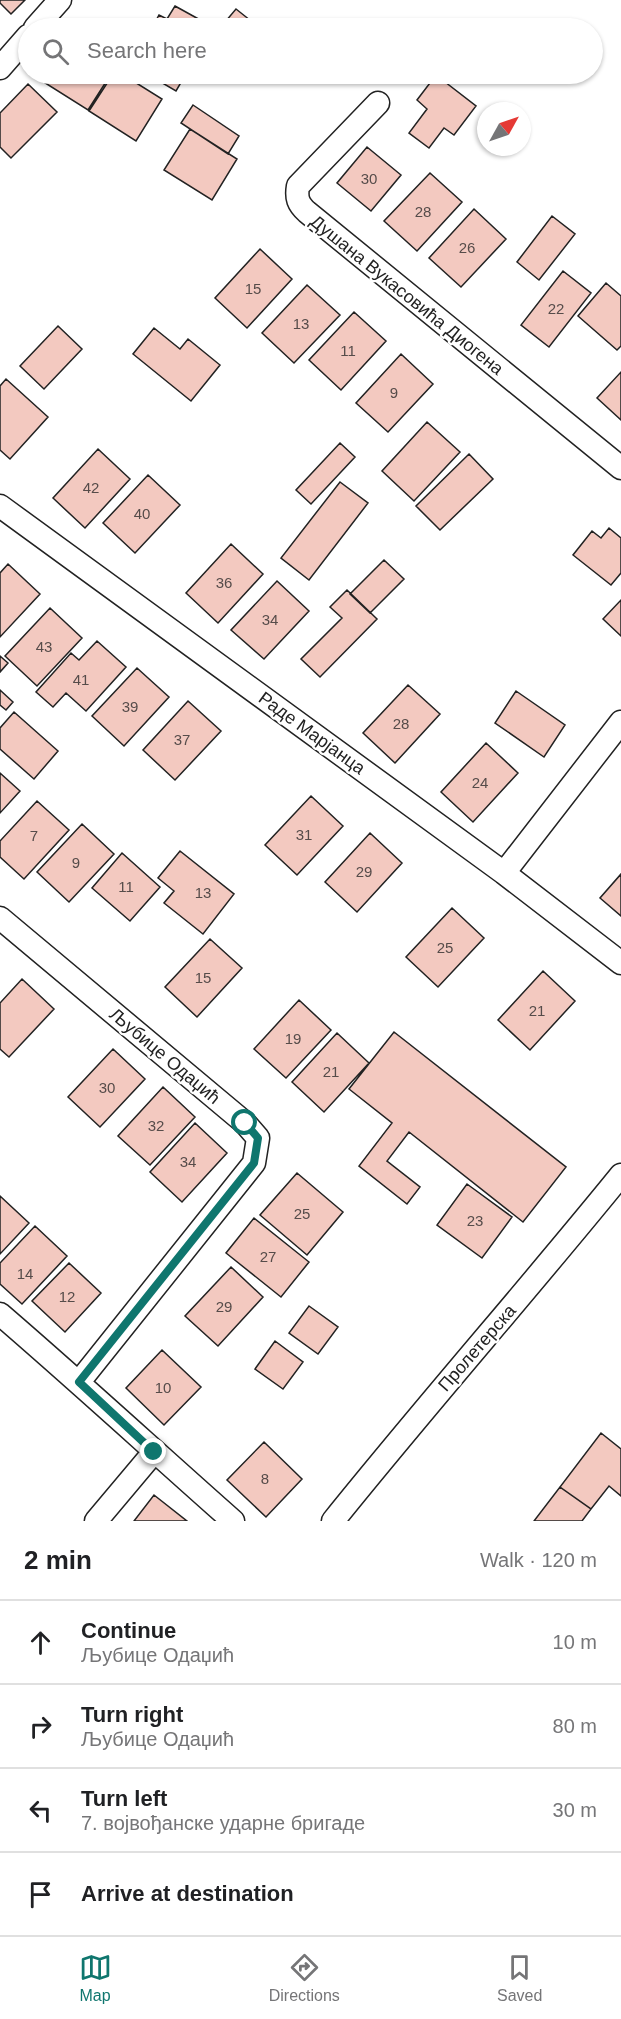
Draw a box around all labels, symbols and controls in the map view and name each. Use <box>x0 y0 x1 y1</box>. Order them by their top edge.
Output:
search box <box>18 18 603 84</box>
icon: search <box>39 35 72 68</box>
text: Search here <box>87 38 207 63</box>
north arrow <box>477 102 531 156</box>
house number: 30 <box>361 170 377 187</box>
house number: 28 <box>415 203 431 220</box>
street label: Душана Вукасовића Диогена <box>307 211 508 380</box>
house number: 26 <box>459 239 475 256</box>
house number: 15 <box>245 280 261 297</box>
house number: 22 <box>548 300 564 317</box>
house number: 13 <box>293 315 309 332</box>
house number: 11 <box>340 342 356 359</box>
house number: 9 <box>390 384 398 401</box>
house number: 42 <box>83 479 99 496</box>
house number: 40 <box>134 505 150 522</box>
house number: 36 <box>216 574 232 591</box>
house number: 34 <box>262 611 278 628</box>
house number: 43 <box>36 638 52 655</box>
house number: 41 <box>73 671 89 688</box>
street label: Раде Марјанца <box>255 688 370 779</box>
house number: 39 <box>122 698 138 715</box>
house number: 28 <box>393 715 409 732</box>
house number: 37 <box>174 731 190 748</box>
house number: 24 <box>472 774 488 791</box>
house number: 31 <box>296 826 312 843</box>
house number: 7 <box>30 827 38 844</box>
house number: 9 <box>72 854 80 871</box>
house number: 29 <box>356 863 372 880</box>
house number: 11 <box>118 878 134 895</box>
house number: 13 <box>195 884 211 901</box>
house number: 25 <box>437 939 453 956</box>
house number: 15 <box>195 969 211 986</box>
house number: 21 <box>529 1002 545 1019</box>
street label: Љубице Одаџић <box>106 1004 224 1108</box>
house number: 19 <box>285 1030 301 1047</box>
house number: 21 <box>323 1063 339 1080</box>
house number: 30 <box>99 1079 115 1096</box>
route start <box>231 1109 257 1135</box>
house number: 32 <box>148 1117 164 1134</box>
house number: 34 <box>180 1153 196 1170</box>
house number: 25 <box>294 1205 310 1222</box>
house number: 23 <box>467 1212 483 1229</box>
house number: 27 <box>260 1248 276 1265</box>
house number: 14 <box>17 1265 33 1282</box>
house number: 12 <box>59 1288 75 1305</box>
house number: 29 <box>216 1298 232 1315</box>
street label: Пролетерска <box>434 1300 521 1395</box>
house number: 10 <box>155 1379 171 1396</box>
route end <box>140 1438 166 1464</box>
house number: 8 <box>261 1470 269 1487</box>
text: 2 min <box>24 1545 92 1575</box>
text: Walk · 120 m <box>480 1549 597 1571</box>
text: Continue <box>81 1618 176 1643</box>
icon: ahead <box>24 1626 57 1659</box>
text: 10 m <box>553 1631 597 1653</box>
text: Љубице Одаџић <box>81 1644 234 1666</box>
text: Turn right <box>81 1702 183 1727</box>
icon: right <box>24 1710 57 1743</box>
text: 80 m <box>553 1715 597 1737</box>
text: Љубице Одаџић <box>81 1728 234 1750</box>
text: Turn left <box>81 1786 167 1811</box>
icon: left <box>24 1794 57 1827</box>
text: 30 m <box>553 1799 597 1821</box>
text: 7. војвођанске ударне бригаде <box>81 1812 365 1834</box>
icon: arrive <box>24 1878 57 1911</box>
text: Arrive at destination <box>81 1881 294 1906</box>
tab: Map <box>79 1951 112 2005</box>
tab: Directions <box>269 1951 340 2005</box>
tab: Saved <box>497 1951 542 2005</box>

